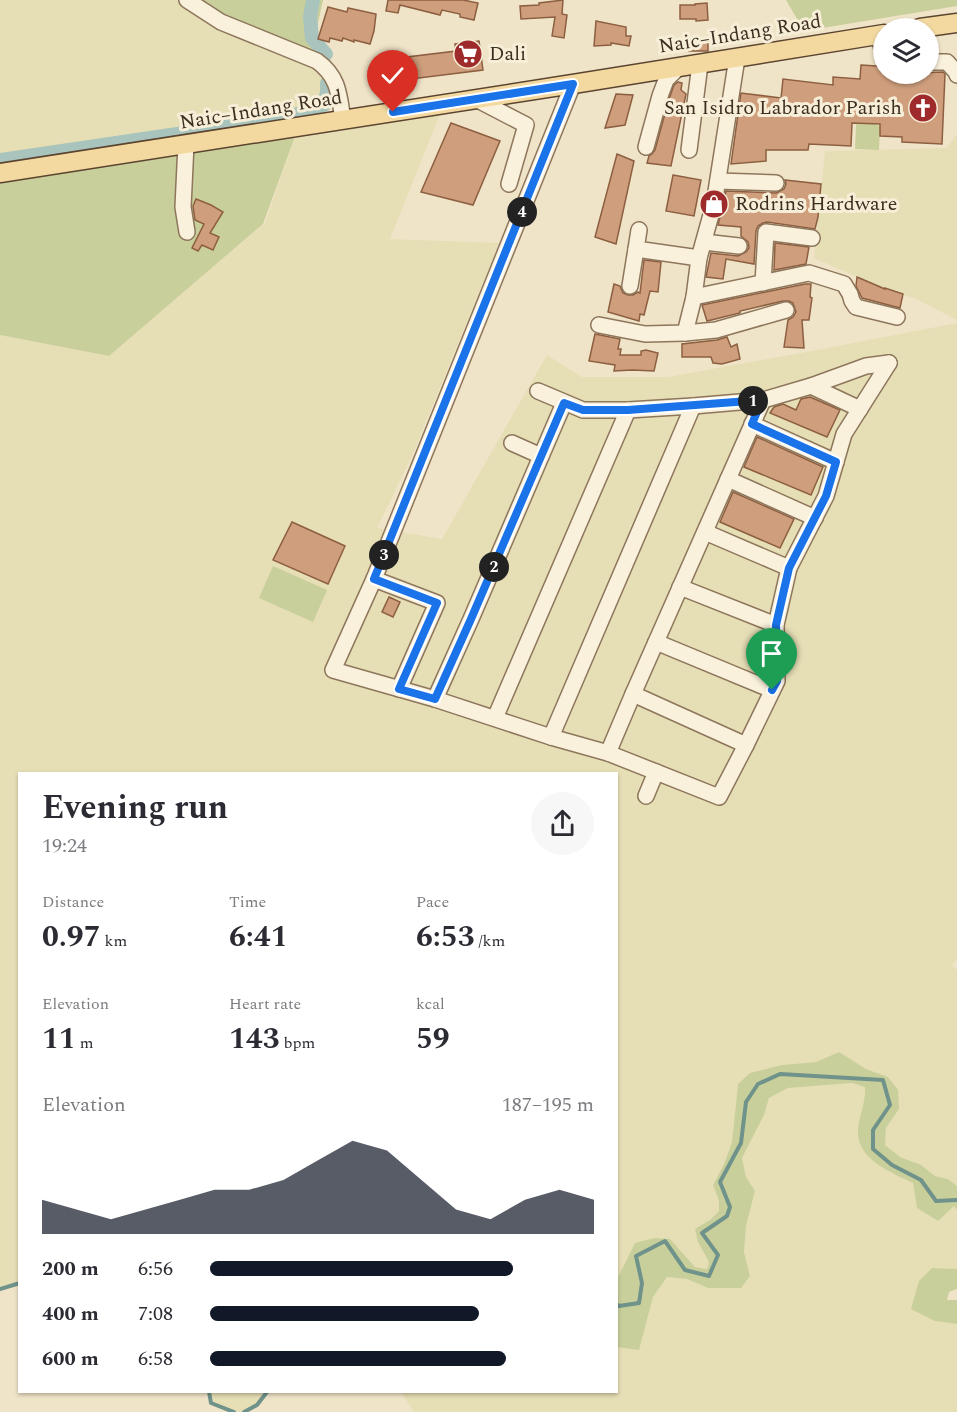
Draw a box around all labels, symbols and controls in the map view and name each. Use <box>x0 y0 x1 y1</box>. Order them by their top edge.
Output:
street label: Naic–Indang Road <box>656 6 824 62</box>
map controls <box>873 18 939 84</box>
button: layers <box>873 18 939 84</box>
supermarket icon: Dali <box>452 38 484 70</box>
place label: Dali <box>489 39 526 69</box>
pin <box>367 50 418 112</box>
icon: check <box>376 59 409 92</box>
street label: Naic–Indang Road <box>177 82 345 138</box>
church icon: San Isidro Labrador Parish <box>907 92 939 124</box>
place label: San Isidro Labrador Parish <box>664 93 902 123</box>
shop icon: Rodrins Hardware <box>698 188 730 220</box>
place label: Rodrins Hardware <box>735 189 897 219</box>
pin: 4 <box>507 197 537 227</box>
text: 4 <box>518 200 526 224</box>
pin: 1 <box>738 386 768 416</box>
text: 1 <box>749 389 757 413</box>
pin: 3 <box>369 540 399 570</box>
text: 3 <box>380 543 388 567</box>
pin: 2 <box>479 552 509 582</box>
text: 2 <box>490 555 498 579</box>
pin <box>746 628 797 690</box>
icon: arrive <box>755 637 788 670</box>
text: Evening run <box>42 783 228 833</box>
button: share <box>531 792 594 855</box>
text: 19:24 <box>42 831 87 861</box>
text: Distance <box>42 890 104 914</box>
text: Time <box>229 890 266 914</box>
text: Pace <box>416 890 449 914</box>
text: 0.97 <box>42 914 101 960</box>
text: 6:41 <box>229 914 288 960</box>
text: 6:53 <box>416 914 475 960</box>
text: km <box>101 929 127 953</box>
text: /km <box>475 929 505 953</box>
text: Elevation <box>42 992 109 1016</box>
text: Heart rate <box>229 992 301 1016</box>
text: kcal <box>416 992 445 1016</box>
text: 11 <box>42 1016 76 1062</box>
text: 143 <box>229 1016 280 1062</box>
text: 59 <box>416 1016 450 1062</box>
text: m <box>76 1031 93 1055</box>
text: bpm <box>280 1031 315 1055</box>
text: Elevation <box>42 1090 126 1120</box>
text: 187–195 m <box>502 1090 594 1120</box>
text: 200 m <box>42 1254 99 1284</box>
text: 6:56 <box>138 1254 173 1284</box>
text: 400 m <box>42 1299 99 1329</box>
text: 7:08 <box>138 1299 173 1329</box>
text: 600 m <box>42 1344 99 1374</box>
text: 6:58 <box>138 1344 173 1374</box>

